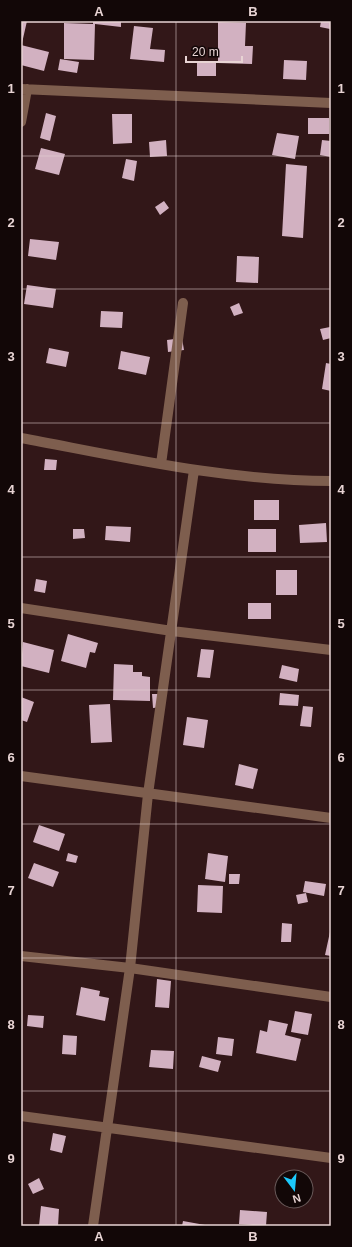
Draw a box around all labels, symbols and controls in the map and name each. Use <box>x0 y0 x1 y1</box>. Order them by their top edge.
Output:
text: A <box>94 4 104 19</box>
text: B <box>248 4 258 19</box>
scale bar <box>186 38 242 64</box>
text: 20 m <box>192 45 219 59</box>
text: 1 <box>7 81 15 96</box>
text: 1 <box>337 81 345 96</box>
text: 2 <box>7 215 15 230</box>
text: 2 <box>337 215 345 230</box>
text: 3 <box>7 349 15 364</box>
text: 3 <box>337 349 345 364</box>
text: 4 <box>7 482 15 497</box>
text: 4 <box>337 482 345 497</box>
text: 5 <box>7 616 15 631</box>
text: 5 <box>337 616 345 631</box>
text: 6 <box>7 750 15 765</box>
text: 6 <box>337 750 345 765</box>
text: 7 <box>7 883 15 898</box>
text: 7 <box>337 883 345 898</box>
text: 8 <box>7 1017 15 1032</box>
text: 8 <box>337 1017 345 1032</box>
text: 9 <box>7 1151 15 1166</box>
text: 9 <box>337 1151 345 1166</box>
north arrow <box>274 1169 314 1209</box>
text: N <box>291 1192 302 1205</box>
text: A <box>94 1229 104 1244</box>
text: B <box>248 1229 258 1244</box>

